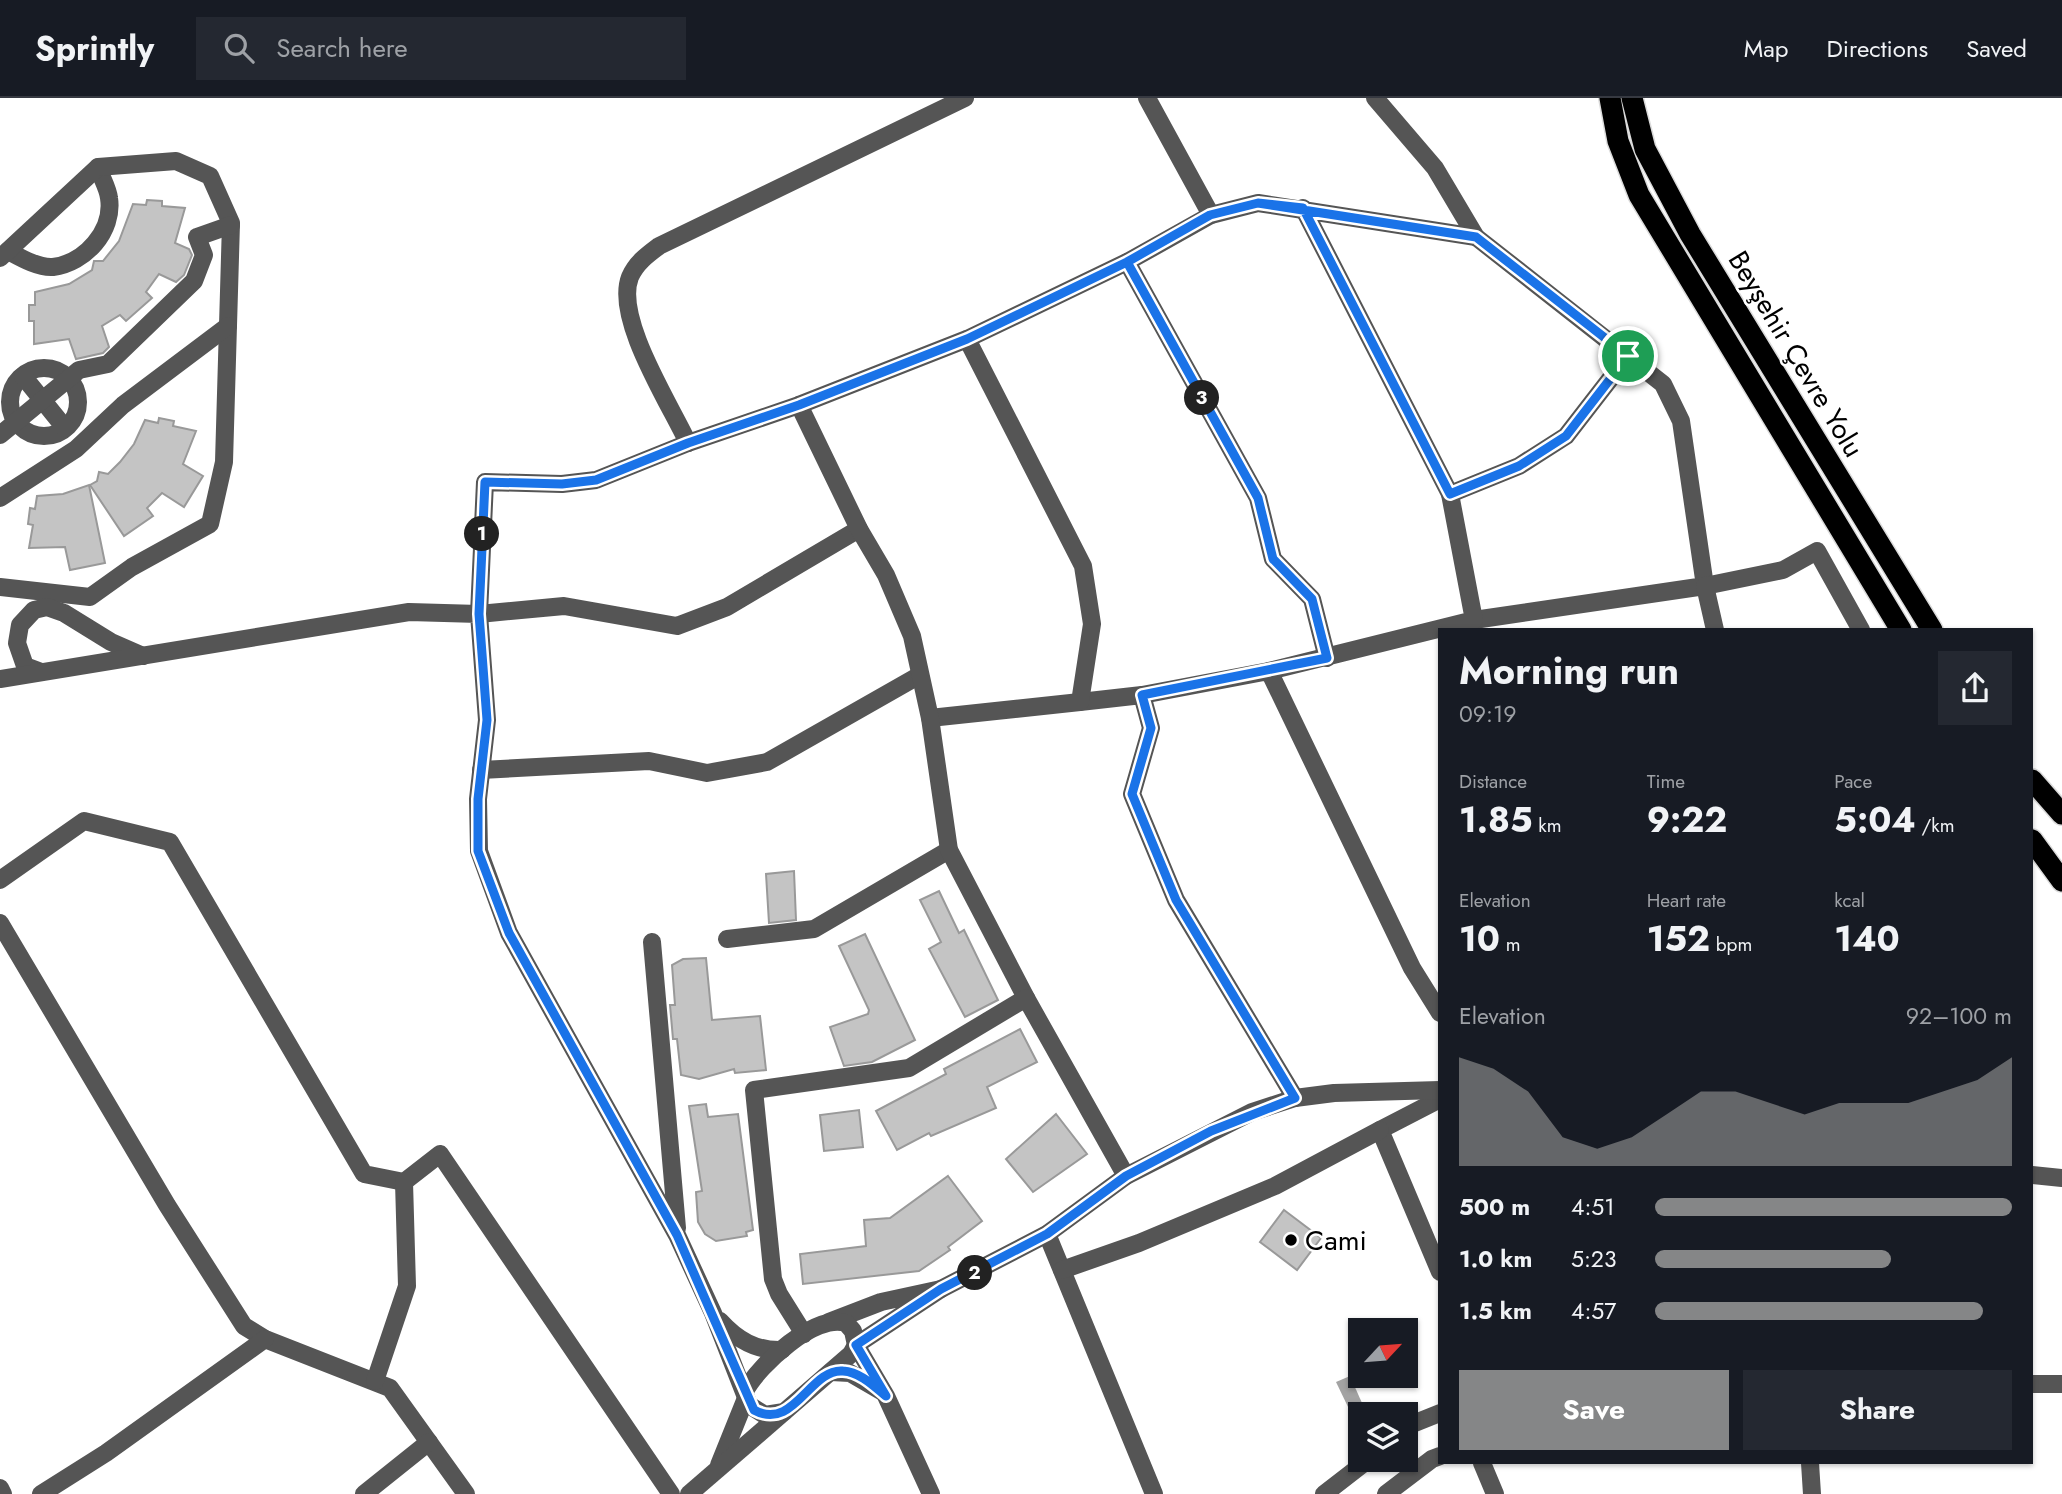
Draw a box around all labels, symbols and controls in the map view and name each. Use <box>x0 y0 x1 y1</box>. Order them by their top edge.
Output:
search box <box>196 17 686 80</box>
text: Sprintly <box>35 25 154 72</box>
icon: search <box>220 29 258 67</box>
text: Search here <box>276 29 408 67</box>
text: Map <box>1744 31 1789 66</box>
text: Directions <box>1827 31 1928 66</box>
text: Saved <box>1966 31 2027 66</box>
street label: Beyşehir Çevre Yolu <box>1718 243 1874 465</box>
pin <box>1598 326 1658 386</box>
icon: arrive <box>1609 337 1647 375</box>
pin: 3 <box>1184 380 1220 416</box>
text: 3 <box>1196 384 1207 411</box>
pin: 1 <box>464 516 500 551</box>
text: 1 <box>477 520 486 547</box>
text: Morning run <box>1459 643 1679 698</box>
button: share <box>1938 651 2012 725</box>
text: 09:19 <box>1459 697 1517 731</box>
text: Distance <box>1459 768 1527 795</box>
text: Time <box>1647 768 1685 795</box>
text: Pace <box>1834 768 1872 795</box>
text: 1.85 <box>1459 795 1533 845</box>
text: 9:22 <box>1647 795 1727 845</box>
text: 5:04 <box>1834 795 1916 845</box>
text: km <box>1533 812 1562 839</box>
text: /km <box>1916 812 1954 839</box>
text: Elevation <box>1459 887 1531 914</box>
text: Heart rate <box>1647 887 1726 914</box>
text: kcal <box>1834 887 1865 914</box>
text: 10 <box>1459 914 1500 964</box>
text: 152 <box>1647 914 1710 964</box>
text: 140 <box>1834 914 1900 964</box>
text: m <box>1500 931 1521 958</box>
text: bpm <box>1710 931 1752 958</box>
text: Elevation <box>1459 999 1546 1033</box>
text: 92–100 m <box>1906 999 2012 1033</box>
text: 500 m <box>1459 1190 1530 1224</box>
text: 4:51 <box>1571 1190 1615 1224</box>
place label: Cami <box>1305 1220 1367 1261</box>
marker: Cami <box>1283 1232 1299 1248</box>
text: 1.0 km <box>1459 1242 1532 1276</box>
text: 5:23 <box>1571 1242 1617 1276</box>
pin: 2 <box>958 1256 992 1290</box>
text: 2 <box>968 1259 981 1286</box>
text: 1.5 km <box>1459 1294 1532 1328</box>
text: 4:57 <box>1571 1294 1616 1328</box>
north arrow <box>1348 1318 1418 1388</box>
map controls <box>1348 1318 1418 1472</box>
button: Save <box>1459 1370 1729 1450</box>
button: Share <box>1743 1370 2012 1450</box>
button: layers <box>1348 1402 1418 1472</box>

